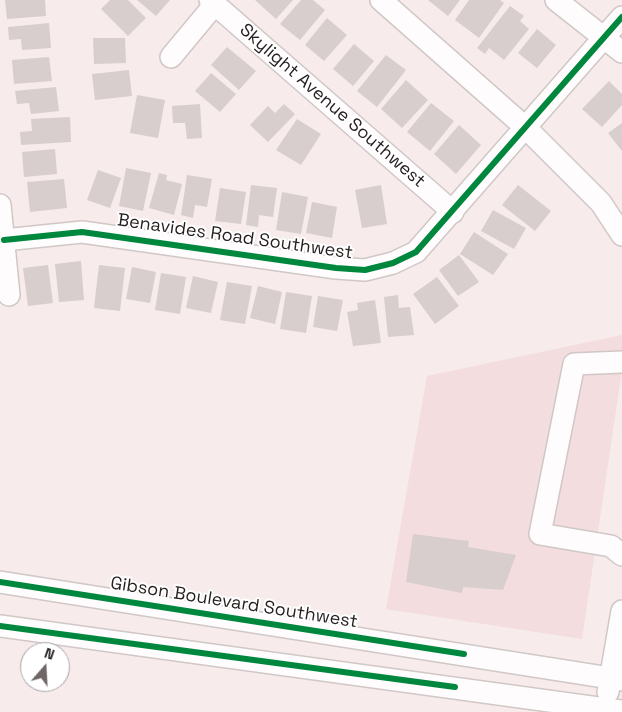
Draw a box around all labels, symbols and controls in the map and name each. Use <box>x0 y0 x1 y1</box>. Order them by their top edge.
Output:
street label: Skylight Avenue Southwest <box>235 19 429 193</box>
street label: Benavides Road Southwest <box>116 210 354 264</box>
street label: Gibson Boulevard Southwest <box>109 573 359 633</box>
north arrow <box>20 642 70 692</box>
text: N <box>42 644 57 664</box>

